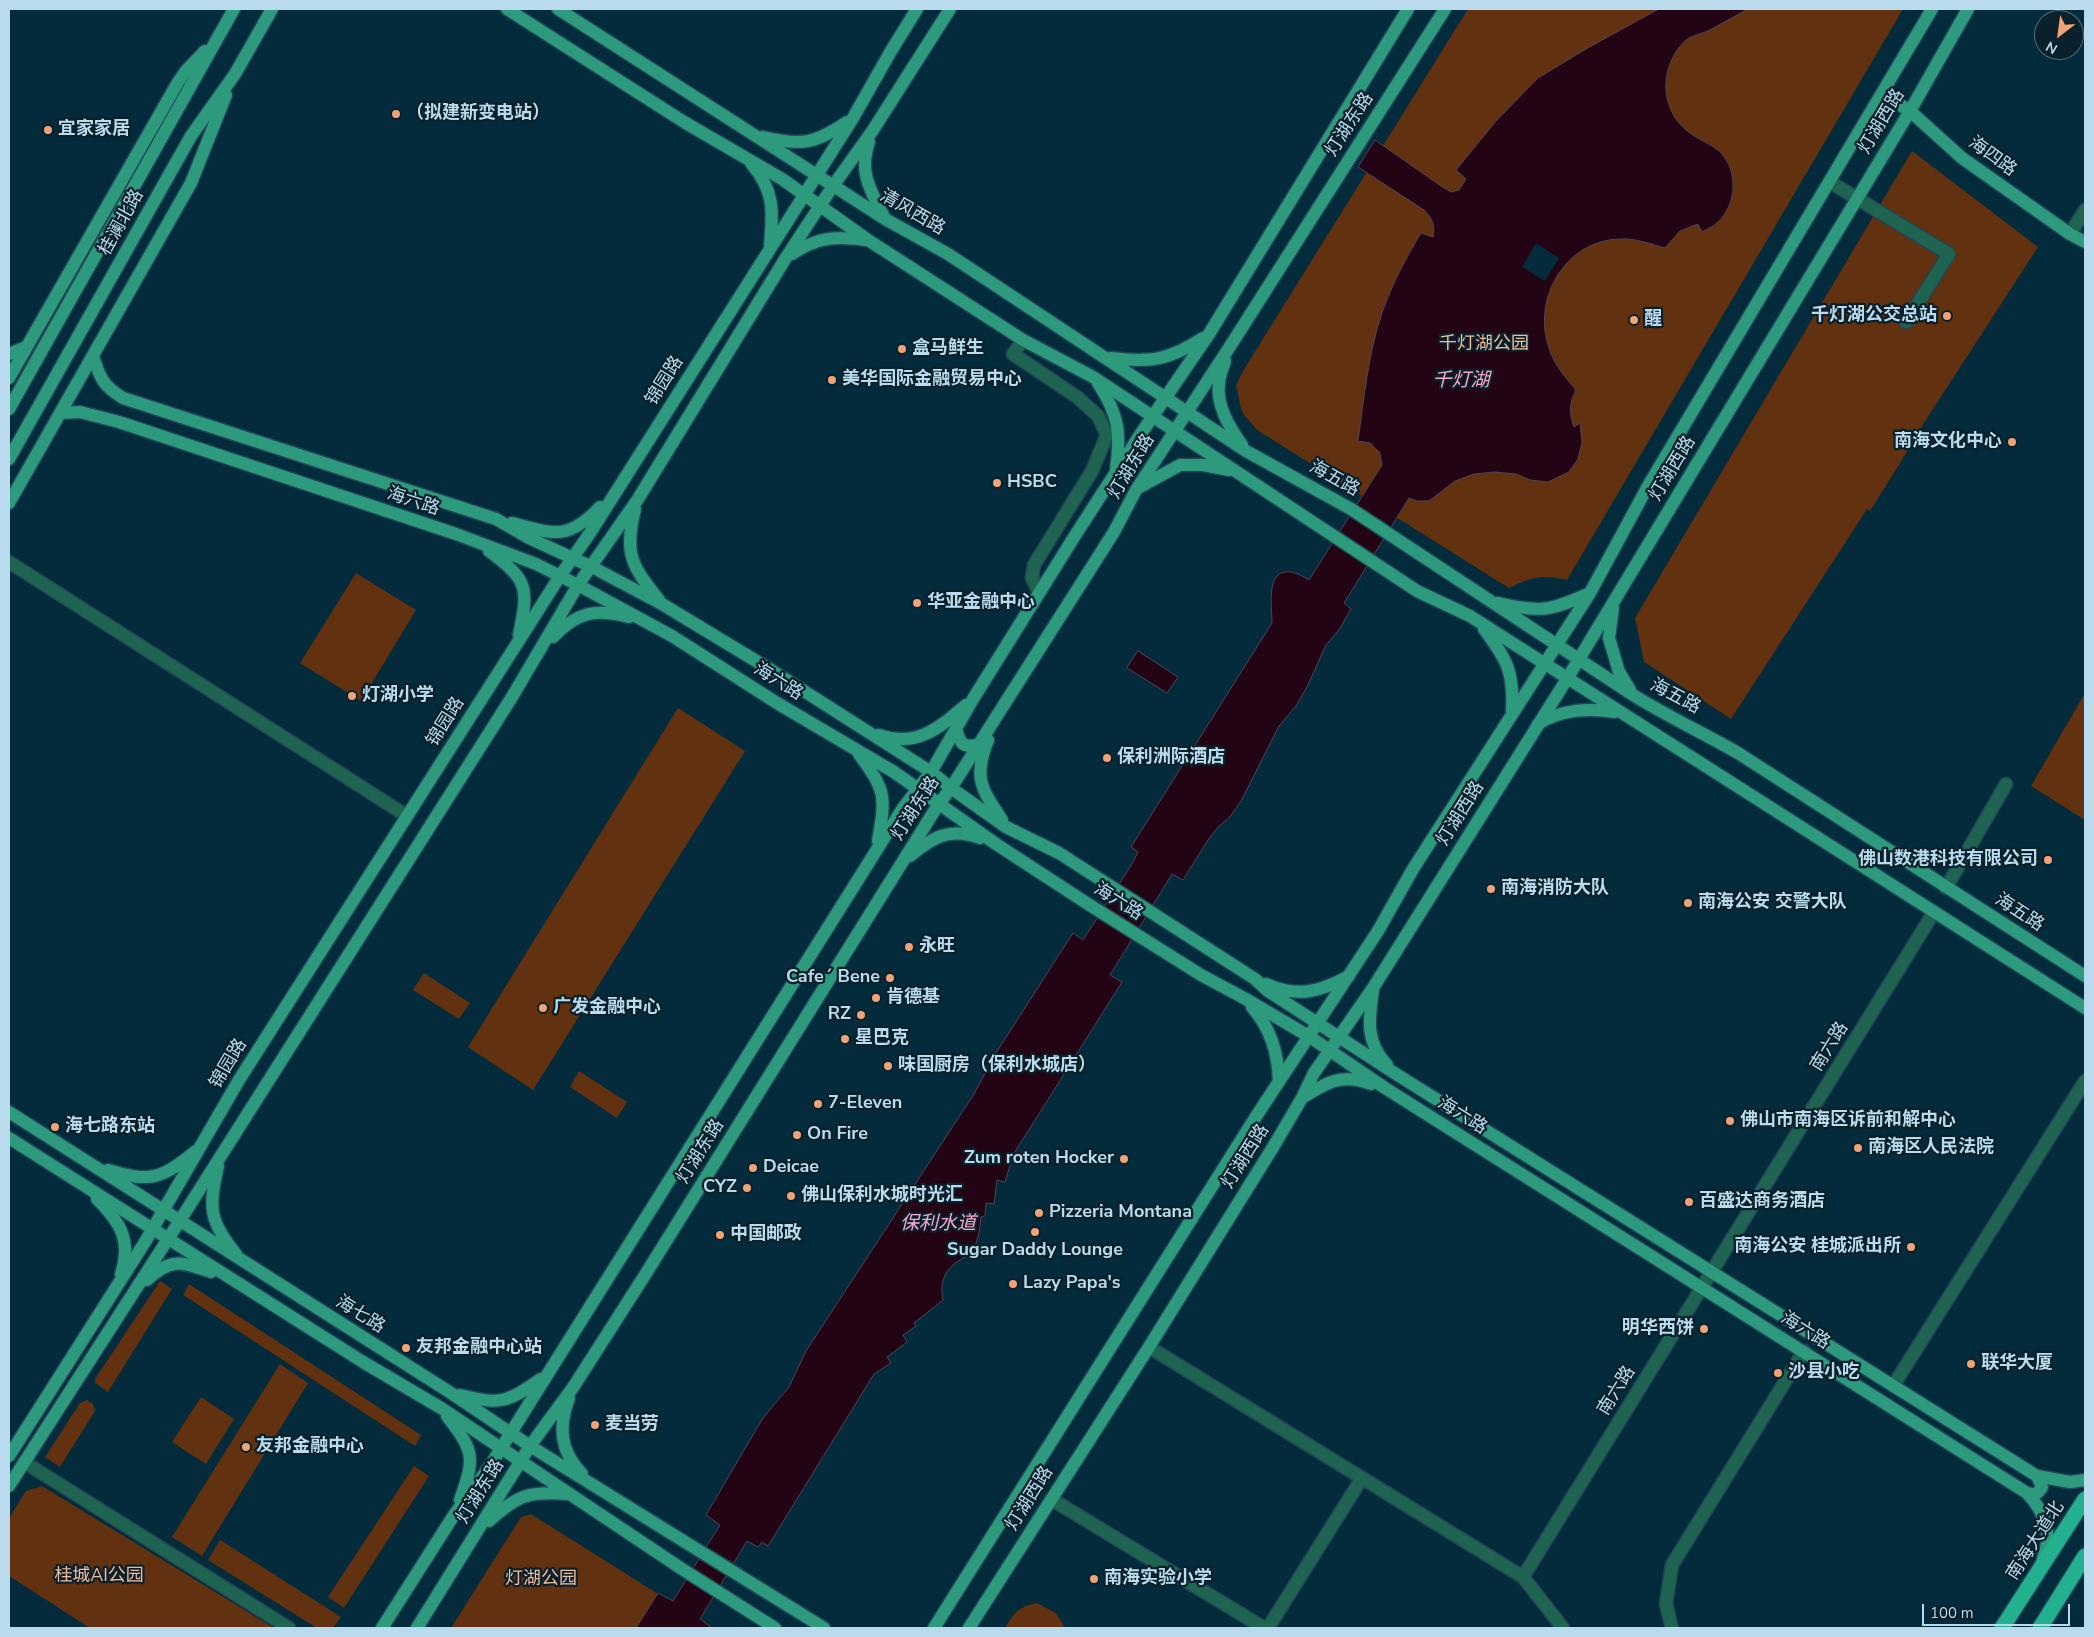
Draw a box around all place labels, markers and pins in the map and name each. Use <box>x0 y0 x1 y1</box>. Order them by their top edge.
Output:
place label: （拟建新变电站） <box>406 103 550 125</box>
marker: （拟建新变电站） <box>390 108 402 120</box>
place label: 宜家家居 <box>58 119 130 141</box>
marker: 宜家家居 <box>42 124 54 136</box>
place label: 千灯湖公交总站 <box>1811 305 1937 327</box>
place label: 醒 <box>1644 309 1662 331</box>
marker: 千灯湖公交总站 <box>1941 310 1953 322</box>
marker: 醒 <box>1628 314 1640 326</box>
place label: 盒马鲜生 <box>912 338 984 360</box>
marker: 盒马鲜生 <box>896 343 908 355</box>
place label: 美华国际金融贸易中心 <box>842 369 1022 391</box>
marker: 美华国际金融贸易中心 <box>826 374 838 386</box>
place label: 南海文化中心 <box>1894 431 2002 453</box>
marker: 南海文化中心 <box>2006 436 2018 448</box>
place label: HSBC <box>1007 472 1057 494</box>
marker: HSBC <box>991 477 1003 489</box>
place label: 华亚金融中心 <box>927 592 1035 614</box>
marker: 华亚金融中心 <box>911 597 923 609</box>
place label: 灯湖小学 <box>362 685 434 707</box>
marker: 灯湖小学 <box>346 690 358 702</box>
place label: 保利洲际酒店 <box>1117 747 1225 769</box>
marker: 保利洲际酒店 <box>1101 752 1113 764</box>
place label: 佛山数港科技有限公司 <box>1858 849 2038 871</box>
marker: 佛山数港科技有限公司 <box>2042 854 2054 866</box>
place label: 南海消防大队 <box>1501 878 1609 900</box>
marker: 南海消防大队 <box>1485 883 1497 895</box>
place label: 南海公安 交警大队 <box>1698 892 1847 914</box>
marker: 南海公安 交警大队 <box>1682 897 1694 909</box>
place label: 永旺 <box>919 936 955 958</box>
marker: 永旺 <box>903 941 915 953</box>
place label: Cafe´ Bene <box>786 967 880 989</box>
marker: Cafe´ Bene <box>884 972 896 984</box>
place label: 肯德基 <box>886 987 940 1009</box>
marker: 肯德基 <box>870 992 882 1004</box>
place label: 广发金融中心 <box>553 997 661 1019</box>
marker: 广发金融中心 <box>537 1002 549 1014</box>
place label: RZ <box>828 1004 851 1026</box>
marker: RZ <box>855 1009 867 1021</box>
place label: 星巴克 <box>855 1028 909 1050</box>
marker: 星巴克 <box>839 1033 851 1045</box>
place label: 味国厨房（保利水城店） <box>898 1055 1096 1077</box>
marker: 味国厨房（保利水城店） <box>882 1060 894 1072</box>
place label: 7-Eleven <box>828 1093 902 1115</box>
marker: 7-Eleven <box>812 1098 824 1110</box>
place label: 佛山市南海区诉前和解中心 <box>1740 1110 1956 1132</box>
marker: 佛山市南海区诉前和解中心 <box>1724 1115 1736 1127</box>
place label: 海七路东站 <box>65 1116 155 1138</box>
marker: 海七路东站 <box>49 1121 61 1133</box>
place label: On Fire <box>807 1124 868 1146</box>
marker: On Fire <box>791 1129 803 1141</box>
place label: 南海区人民法院 <box>1868 1137 1994 1159</box>
marker: 南海区人民法院 <box>1852 1142 1864 1154</box>
place label: Zum roten Hocker <box>964 1148 1114 1170</box>
marker: Zum roten Hocker <box>1118 1153 1130 1165</box>
place label: Deicae <box>763 1157 819 1179</box>
marker: Deicae <box>747 1162 759 1174</box>
place label: CYZ <box>703 1177 737 1199</box>
marker: CYZ <box>741 1182 753 1194</box>
place label: 佛山保利水城时光汇 <box>801 1185 963 1207</box>
marker: 佛山保利水城时光汇 <box>785 1190 797 1202</box>
place label: 百盛达商务酒店 <box>1699 1191 1825 1213</box>
marker: 百盛达商务酒店 <box>1683 1196 1695 1208</box>
place label: Pizzeria Montana <box>1049 1202 1192 1224</box>
marker: Pizzeria Montana <box>1033 1207 1045 1219</box>
place label: 中国邮政 <box>730 1224 802 1246</box>
marker: Sugar Daddy Lounge <box>1029 1226 1041 1238</box>
marker: 中国邮政 <box>714 1229 726 1241</box>
place label: 南海公安 桂城派出所 <box>1734 1236 1901 1258</box>
place label: Sugar Daddy Lounge <box>947 1240 1123 1262</box>
marker: 南海公安 桂城派出所 <box>1905 1241 1917 1253</box>
place label: Lazy Papa's <box>1023 1273 1121 1295</box>
marker: Lazy Papa's <box>1007 1278 1019 1290</box>
place label: 明华西饼 <box>1622 1318 1694 1340</box>
marker: 明华西饼 <box>1698 1323 1710 1335</box>
place label: 友邦金融中心站 <box>416 1337 542 1359</box>
marker: 友邦金融中心站 <box>400 1342 412 1354</box>
place label: 联华大厦 <box>1981 1353 2053 1375</box>
marker: 联华大厦 <box>1965 1358 1977 1370</box>
place label: 沙县小吃 <box>1788 1362 1860 1384</box>
marker: 沙县小吃 <box>1772 1367 1784 1379</box>
place label: 麦当劳 <box>605 1414 659 1436</box>
marker: 麦当劳 <box>589 1419 601 1431</box>
place label: 友邦金融中心 <box>256 1436 364 1458</box>
marker: 友邦金融中心 <box>240 1441 252 1453</box>
place label: 南海实验小学 <box>1104 1568 1212 1590</box>
marker: 南海实验小学 <box>1088 1573 1100 1585</box>

